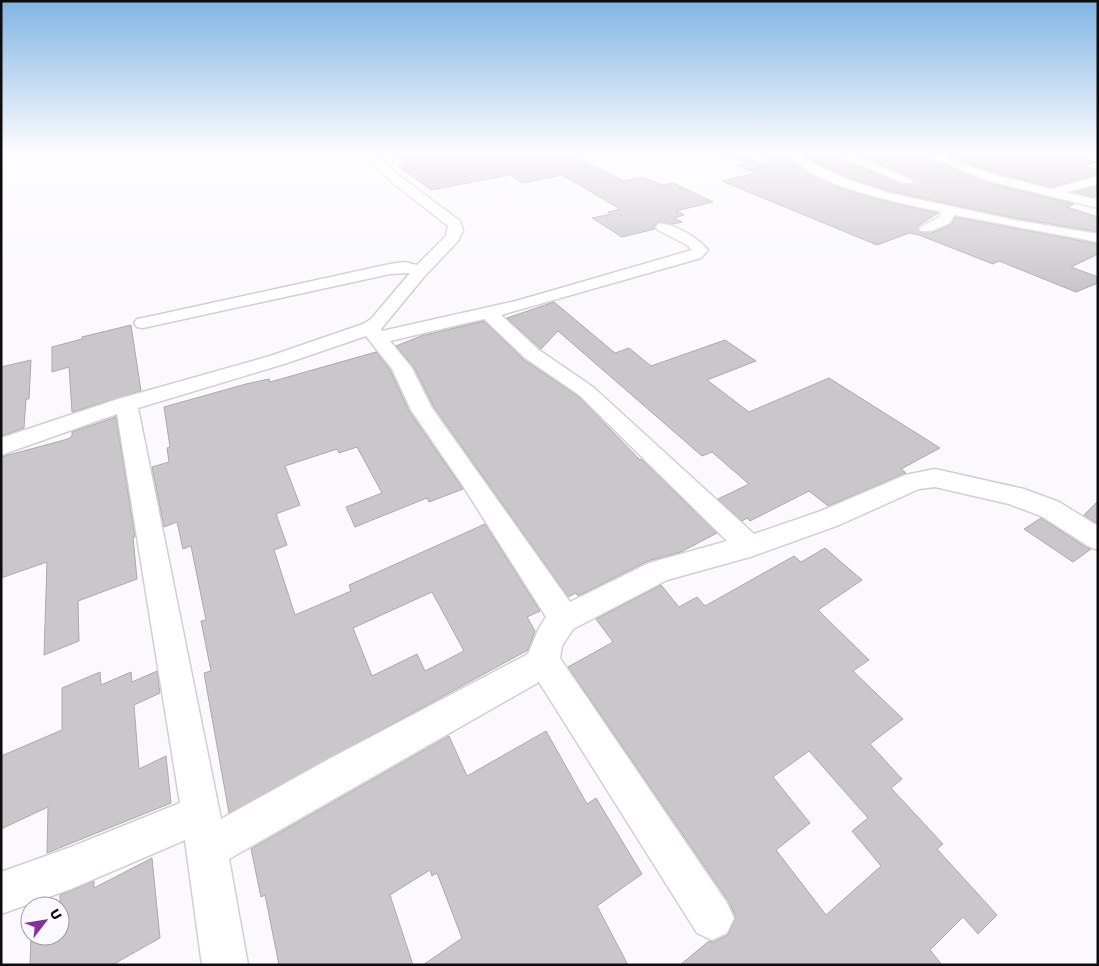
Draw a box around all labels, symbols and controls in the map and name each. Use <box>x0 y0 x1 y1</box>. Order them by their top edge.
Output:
north arrow <box>20 896 70 946</box>
text: U <box>47 906 66 923</box>

